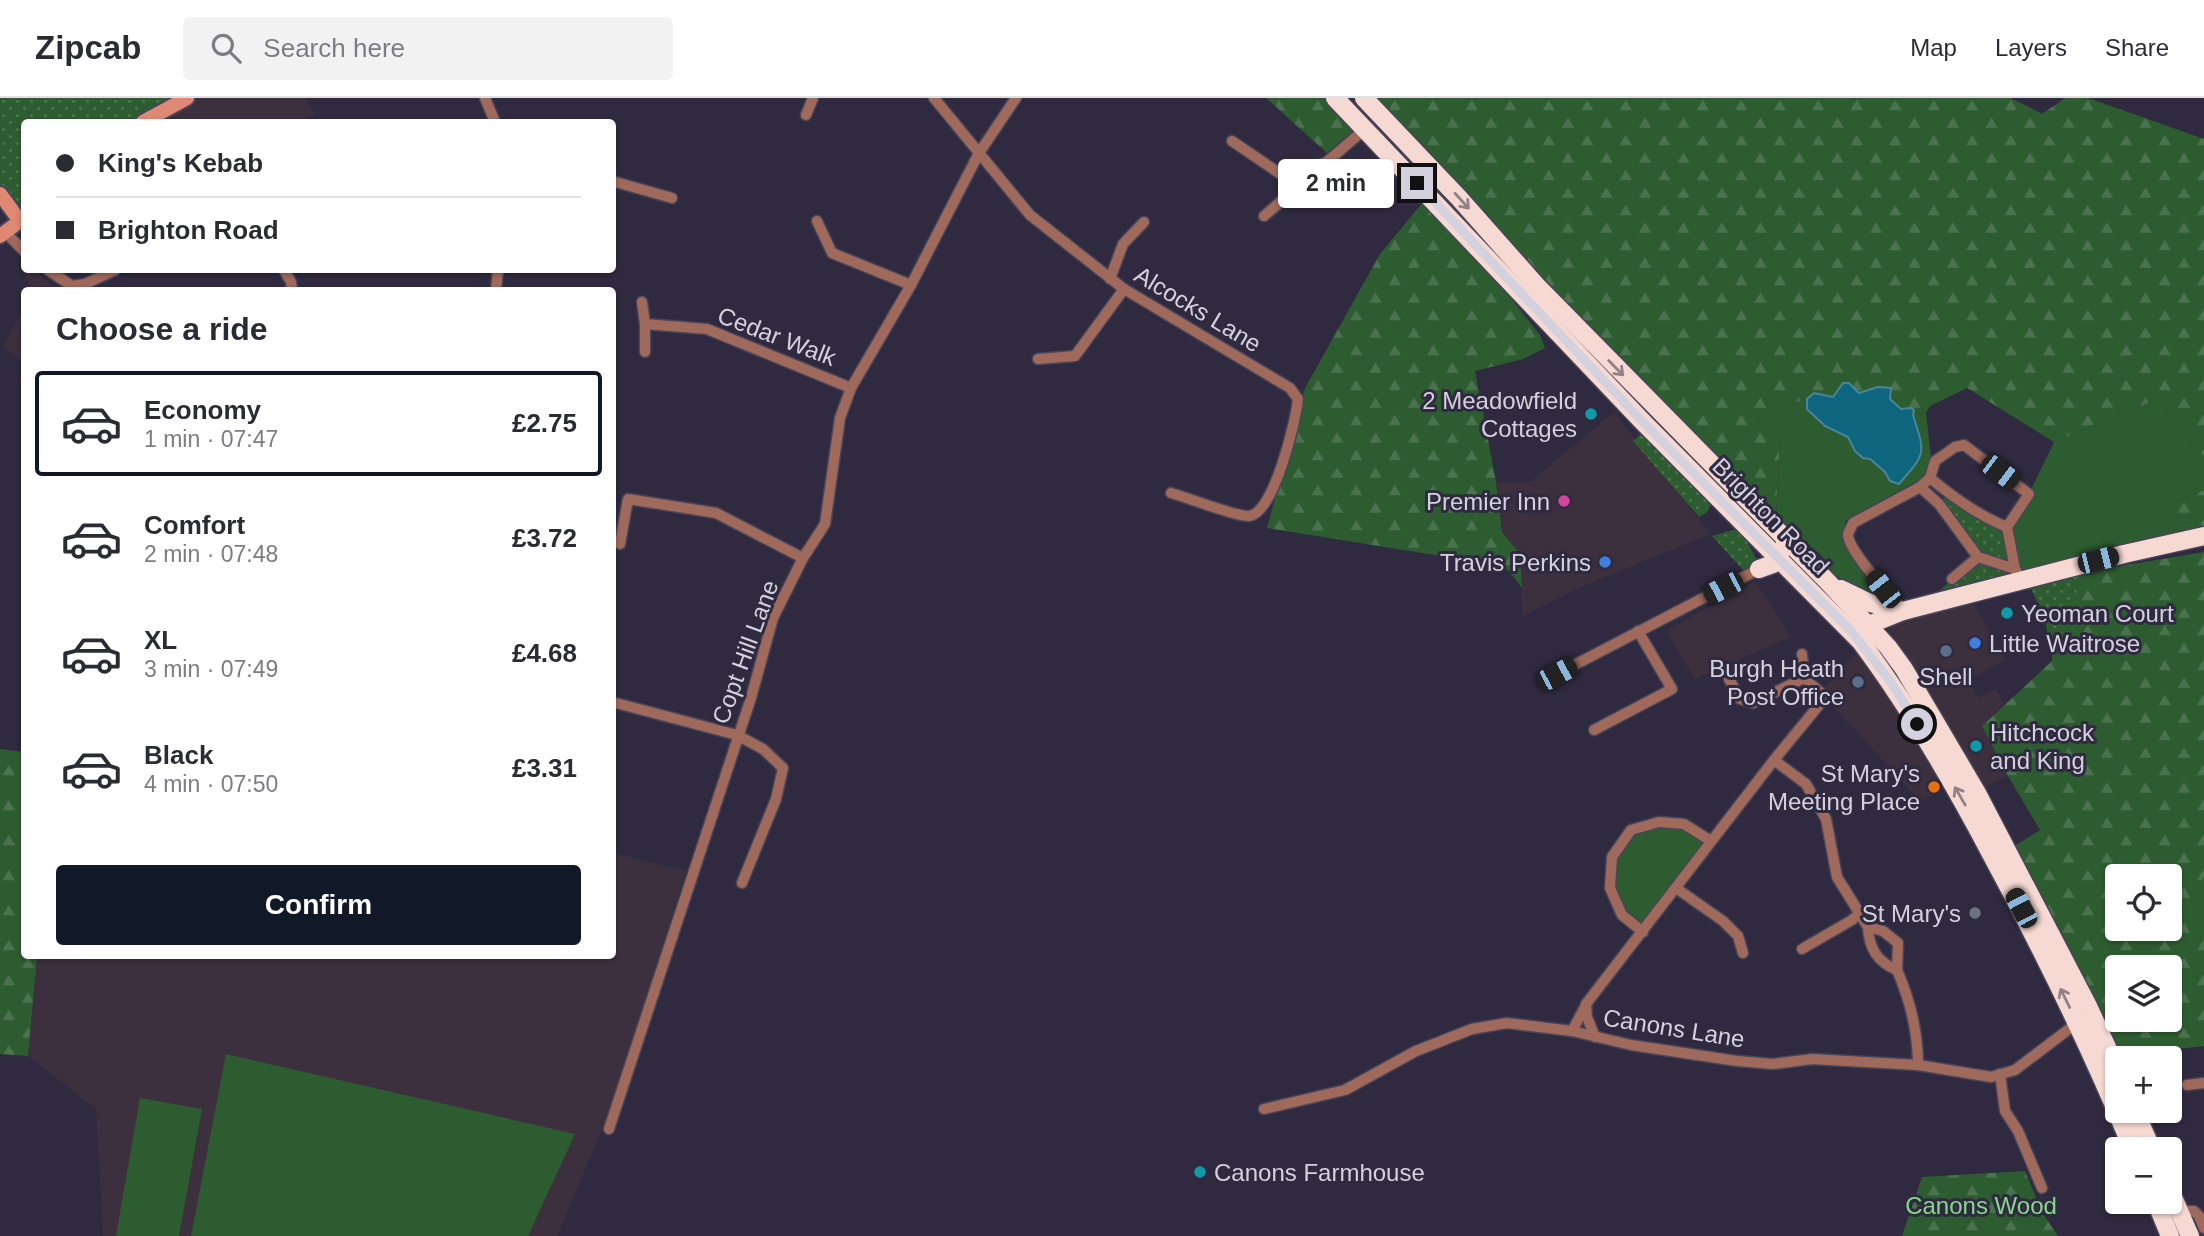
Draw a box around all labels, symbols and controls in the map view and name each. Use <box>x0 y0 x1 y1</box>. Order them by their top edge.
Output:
search box <box>183 17 673 80</box>
text: Zipcab <box>35 29 141 66</box>
icon: search <box>207 29 245 67</box>
text: Search here <box>263 33 405 63</box>
text: Map <box>1910 34 1957 61</box>
text: Layers <box>1995 34 2067 61</box>
text: Share <box>2105 34 2169 61</box>
text: King's Kebab <box>98 148 263 178</box>
callout: 2 min <box>1277 158 1392 208</box>
route end <box>1401 167 1433 199</box>
text: 2 min <box>1306 170 1366 196</box>
one-way arrow <box>1453 192 1470 209</box>
text: Brighton Road <box>98 215 279 245</box>
street label: Alcocks Lane <box>1130 261 1266 357</box>
street label: Cedar Walk <box>714 301 841 371</box>
text: Choose a ride <box>56 311 268 347</box>
one-way arrow <box>1608 359 1625 376</box>
place label: 2 Meadowfield Cottages <box>1422 387 1577 442</box>
icon: car <box>60 392 123 455</box>
text: Economy <box>144 395 261 425</box>
marker: 2 Meadowfield Cottages <box>1583 406 1599 422</box>
text: £2.75 <box>512 408 577 438</box>
text: 1 min · 07:47 <box>144 426 278 452</box>
car <box>1977 451 2024 493</box>
street label: Brighton Road <box>1707 452 1835 580</box>
place label: Premier Inn <box>1426 488 1550 515</box>
marker: Premier Inn <box>1556 493 1572 509</box>
icon: car <box>60 507 123 570</box>
text: Comfort <box>144 510 245 540</box>
text: £3.72 <box>512 523 577 553</box>
text: 2 min · 07:48 <box>144 541 278 567</box>
car <box>2076 545 2121 575</box>
place label: Travis Perkins <box>1440 549 1591 576</box>
marker: Travis Perkins <box>1597 554 1613 570</box>
car <box>1862 566 1905 612</box>
car <box>1700 569 1747 607</box>
street label: Copt Hill Lane <box>707 577 783 727</box>
place label: Yeoman Court <box>2021 600 2174 627</box>
marker: Yeoman Court <box>1999 605 2015 621</box>
icon: car <box>60 622 123 685</box>
text: XL <box>144 625 177 655</box>
place label: Little Waitrose <box>1989 630 2140 657</box>
marker: Little Waitrose <box>1967 635 1983 651</box>
text: £4.68 <box>512 638 577 668</box>
marker: Shell <box>1938 643 1954 659</box>
car <box>1534 655 1581 693</box>
place label: Burgh Heath Post Office <box>1709 655 1844 710</box>
text: 3 min · 07:49 <box>144 656 278 682</box>
place label: Shell <box>1919 663 1973 690</box>
marker: Burgh Heath Post Office <box>1850 674 1866 690</box>
route start <box>1901 708 1933 740</box>
place label: Hitchcock and King <box>1990 719 2095 774</box>
icon: car <box>60 737 123 800</box>
marker: Hitchcock and King <box>1968 738 1984 754</box>
text: Black <box>144 740 213 770</box>
text: £3.31 <box>512 753 577 783</box>
place label: St Mary's Meeting Place <box>1768 760 1920 815</box>
text: 4 min · 07:50 <box>144 771 278 797</box>
marker: St Mary's Meeting Place <box>1926 779 1942 795</box>
one-way arrow <box>1953 787 1967 807</box>
map controls <box>2105 864 2182 1214</box>
button: locate <box>2105 864 2182 941</box>
button: Confirm <box>56 865 581 945</box>
car <box>2002 885 2041 931</box>
place label: St Mary's <box>1862 900 1961 927</box>
marker: St Mary's <box>1967 905 1983 921</box>
button: layers <box>2105 955 2182 1032</box>
one-way arrow <box>2058 988 2071 1009</box>
street label: Canons Lane <box>1601 1003 1747 1053</box>
button: + <box>2105 1046 2182 1123</box>
button: − <box>2105 1137 2182 1214</box>
place label: Canons Farmhouse <box>1214 1159 1425 1186</box>
marker: Canons Farmhouse <box>1192 1164 1208 1180</box>
park label: Canons Wood <box>1905 1192 2057 1219</box>

